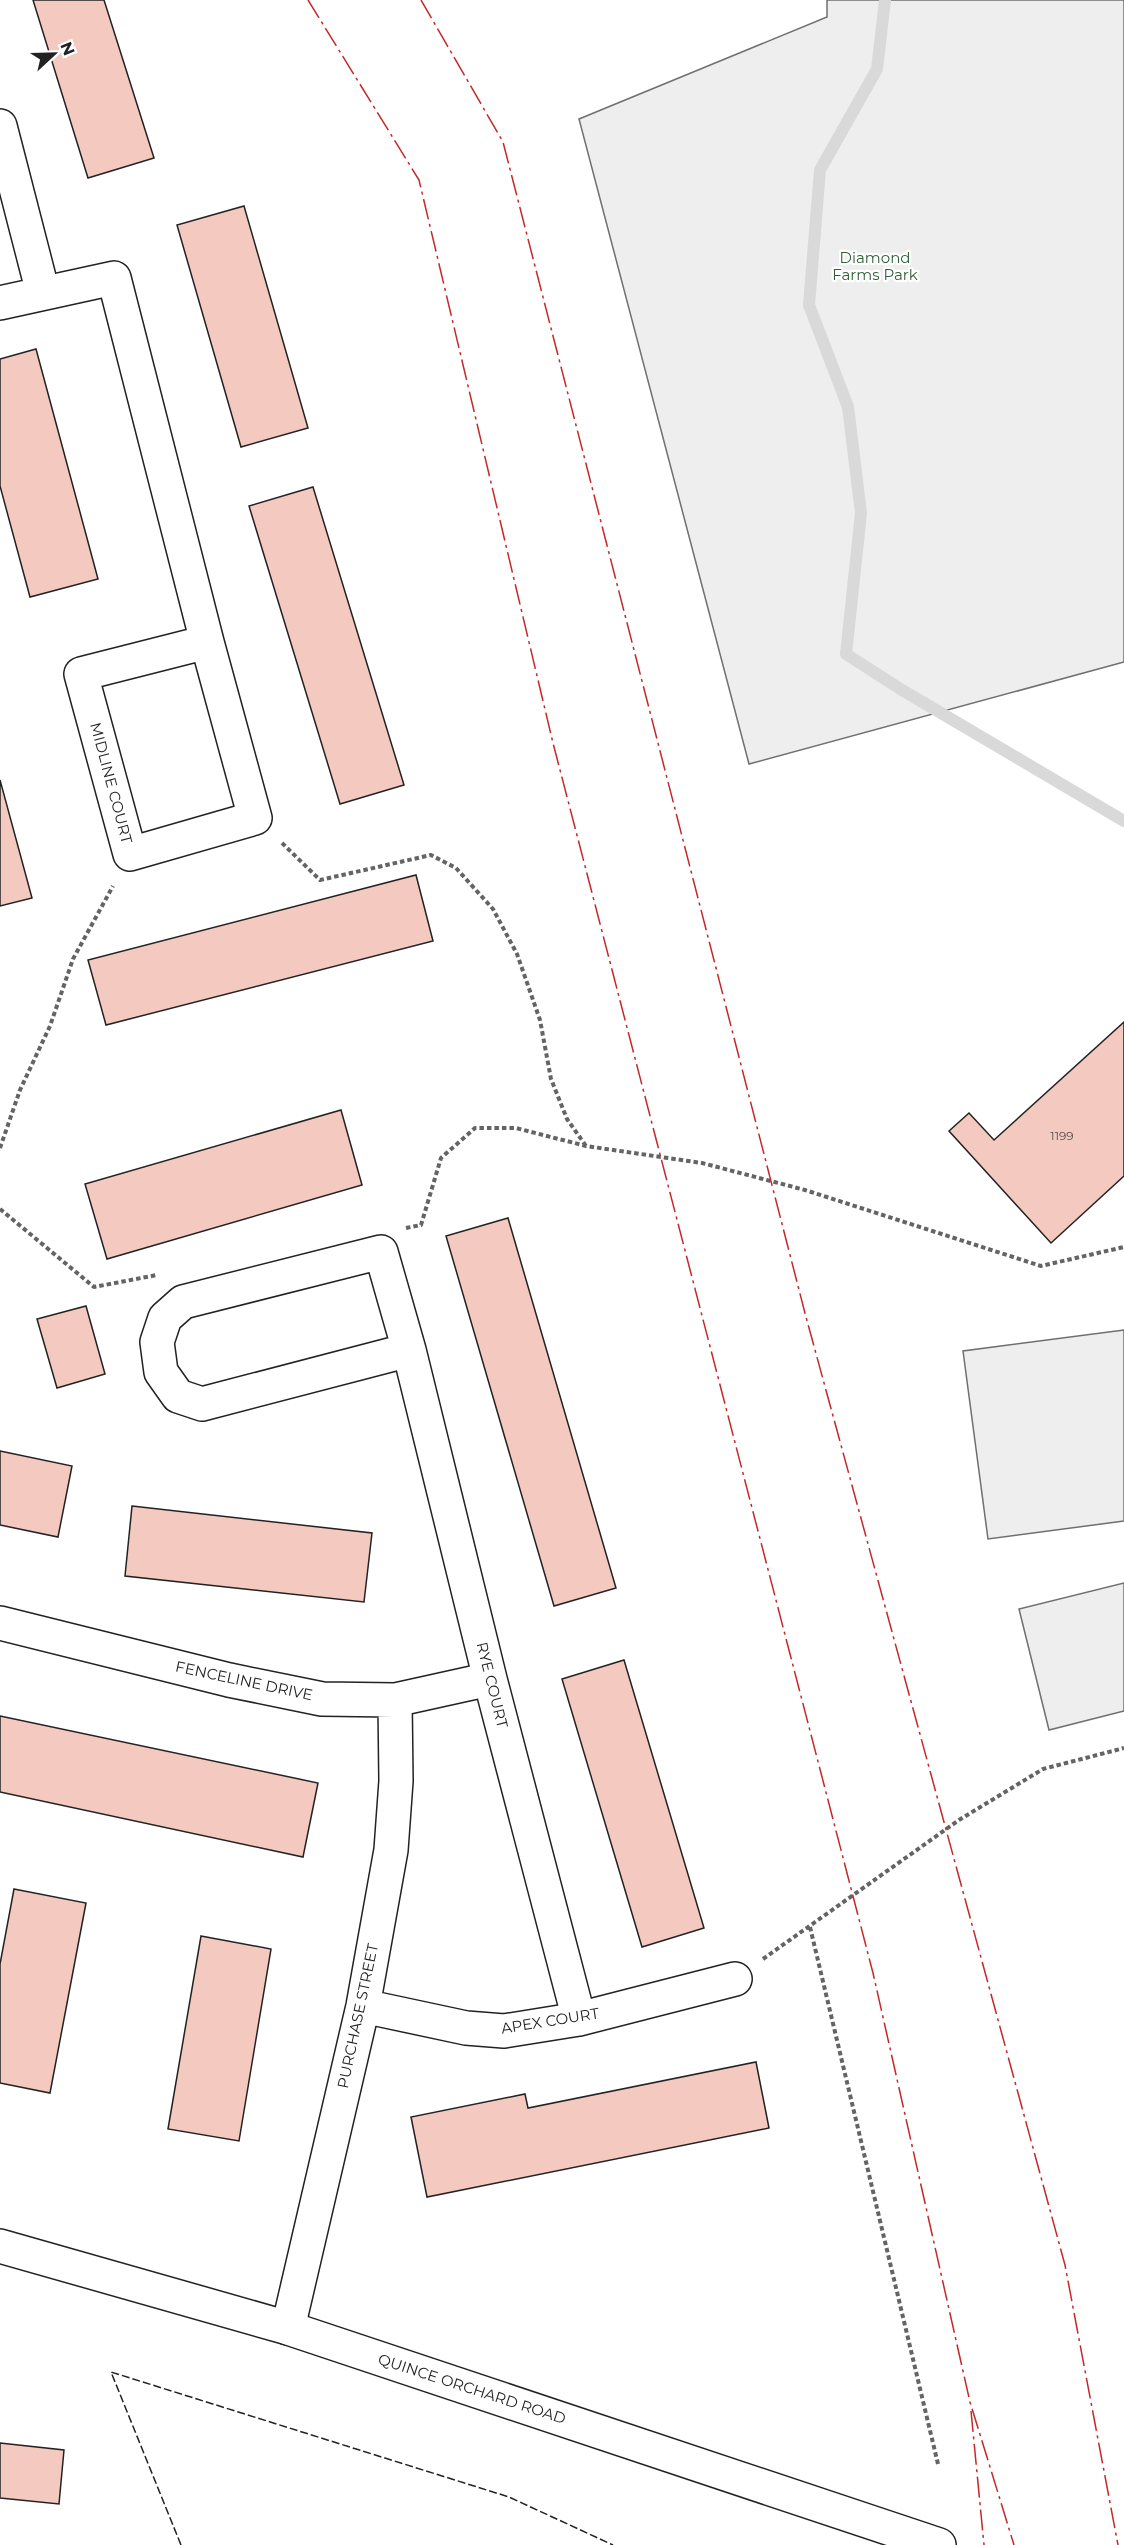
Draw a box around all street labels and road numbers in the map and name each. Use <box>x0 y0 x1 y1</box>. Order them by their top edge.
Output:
street label: MIDLINE COURT <box>86 720 137 846</box>
street label: RYE COURT <box>473 1640 512 1730</box>
street label: FENCELINE DRIVE <box>174 1657 314 1704</box>
street label: PURCHASE STREET <box>333 1941 382 2090</box>
street label: APEX COURT <box>500 2003 601 2038</box>
street label: QUINCE ORCHARD ROAD <box>376 2349 568 2428</box>

